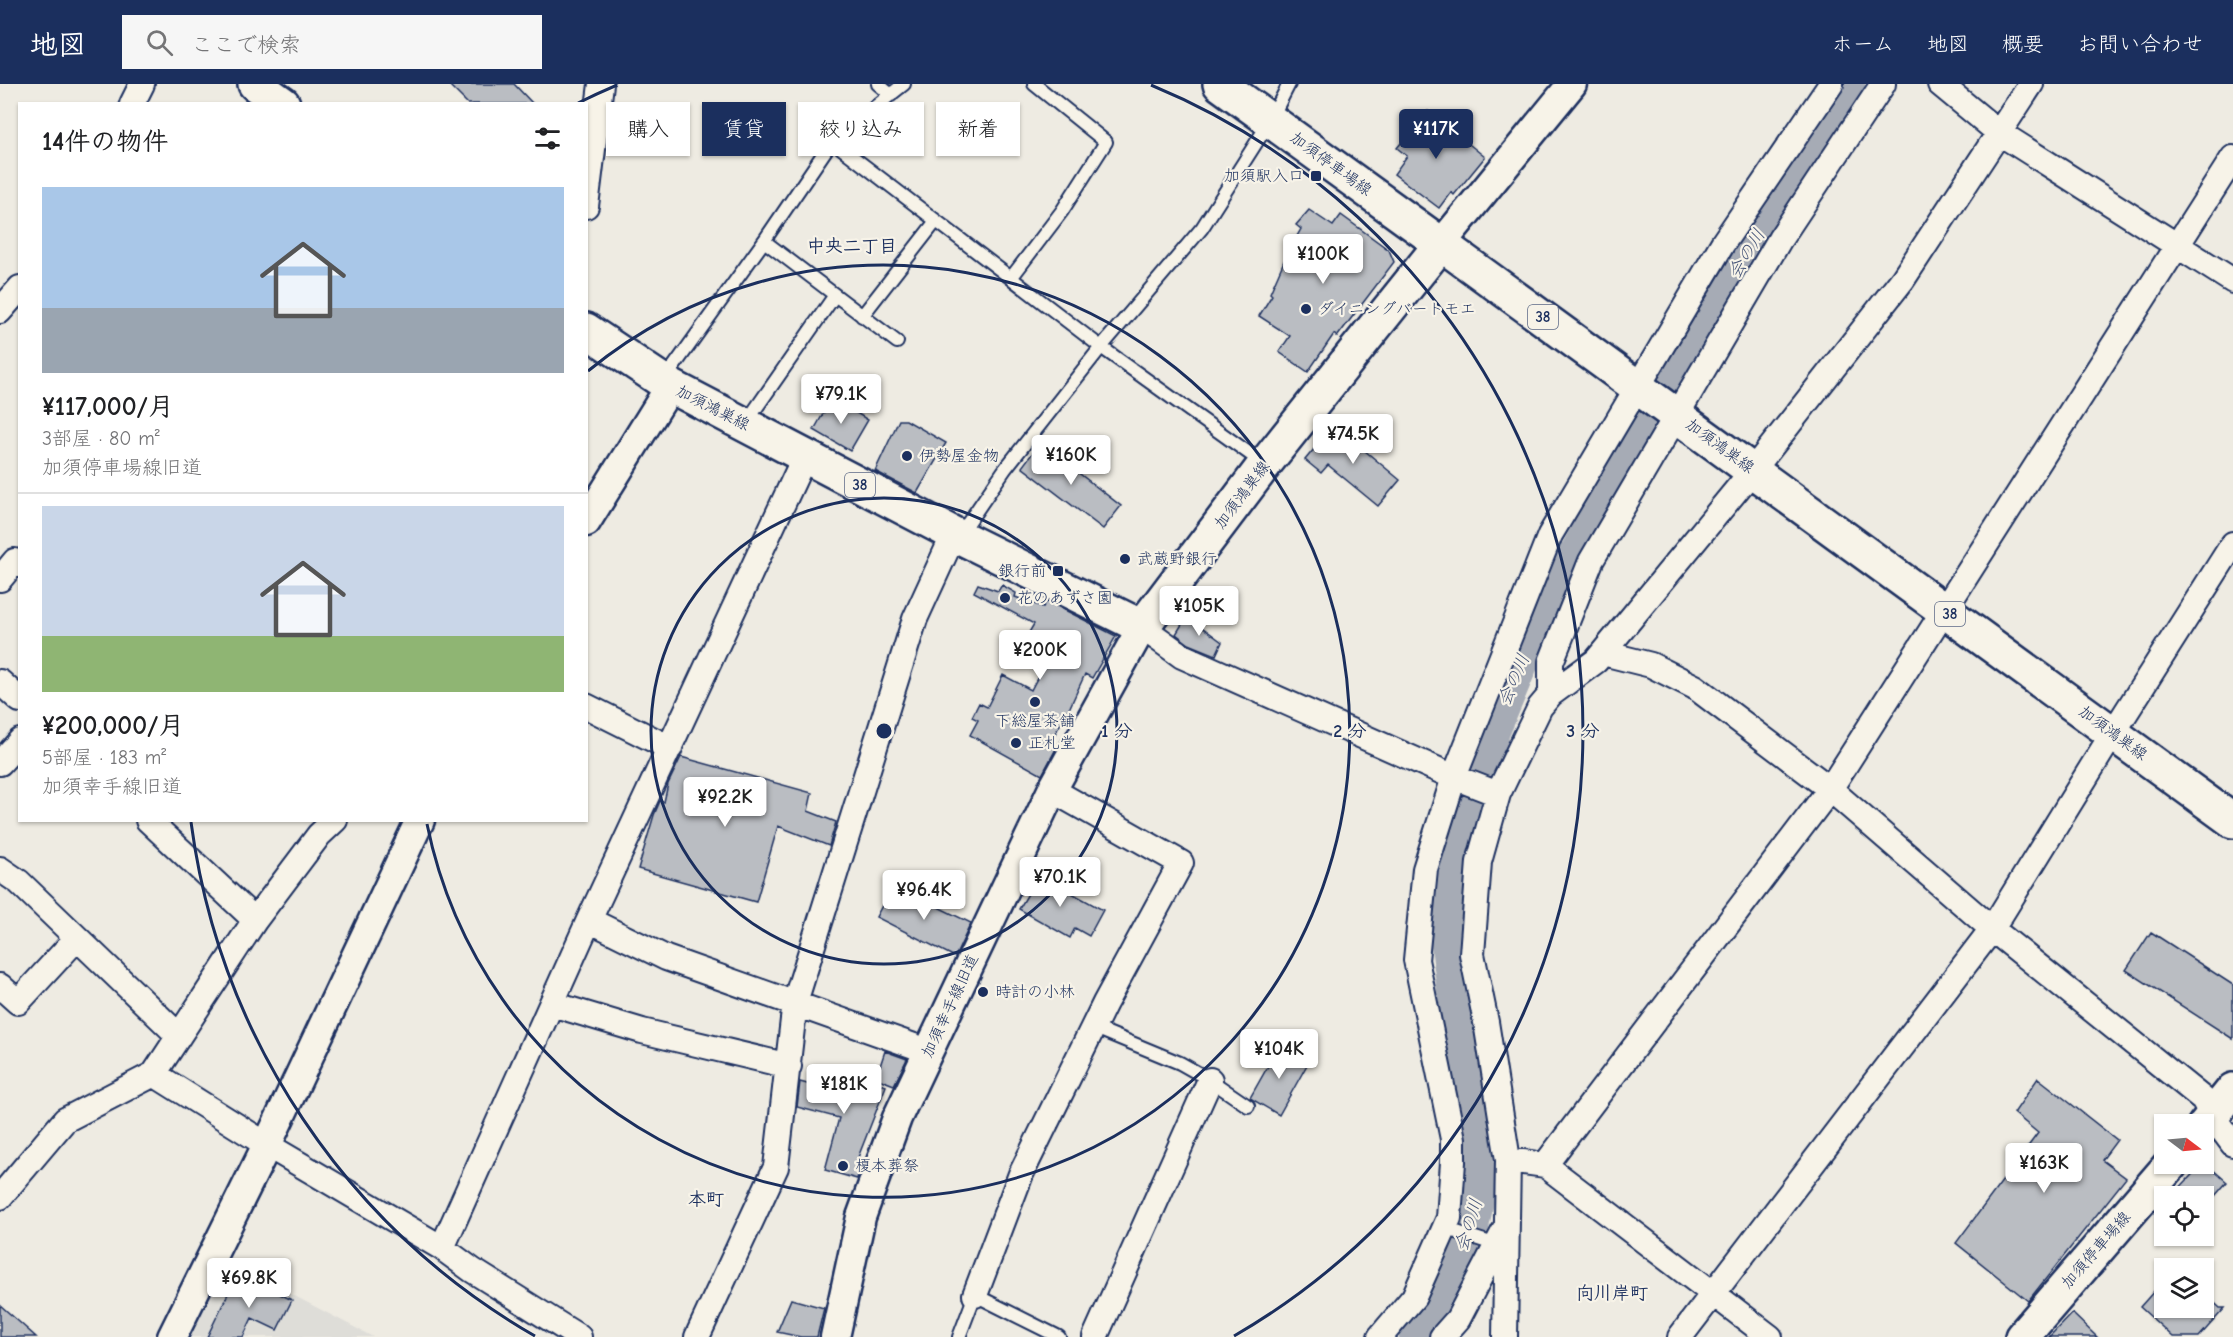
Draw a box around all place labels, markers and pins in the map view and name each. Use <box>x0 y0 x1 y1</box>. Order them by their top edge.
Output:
pin: ¥117K <box>1394 109 1478 160</box>
place label: 加須駅入口 <box>1224 167 1304 185</box>
marker: 加須駅入口 <box>1309 169 1323 183</box>
pin: ¥100K <box>1281 234 1365 285</box>
place label: ダイニングバートモエ <box>1318 300 1476 318</box>
marker: ダイニングバートモエ <box>1299 302 1313 316</box>
pin: ¥79.1K <box>792 374 890 425</box>
pin: ¥74.5K <box>1304 414 1402 465</box>
pin: ¥160K <box>1029 435 1113 486</box>
place label: 伊勢屋金物 <box>919 447 999 465</box>
marker: 伊勢屋金物 <box>900 449 914 463</box>
place label: 武蔵野銀行 <box>1137 550 1217 568</box>
marker: 武蔵野銀行 <box>1118 552 1132 566</box>
place label: 銀行前 <box>998 562 1046 580</box>
marker: 銀行前 <box>1051 564 1065 578</box>
pin: ¥105K <box>1157 586 1241 637</box>
place label: 花のあずさ園 <box>1017 589 1113 607</box>
marker: 花のあずさ園 <box>998 591 1012 605</box>
pin: ¥200K <box>998 630 1082 681</box>
marker: 下総屋茶舗 <box>1028 695 1042 709</box>
place label: 下総屋茶舗 <box>995 712 1075 730</box>
centre of rings <box>874 721 894 741</box>
place label: 正札堂 <box>1028 734 1076 752</box>
marker: 正札堂 <box>1009 736 1023 750</box>
pin: ¥92.2K <box>676 777 774 828</box>
pin: ¥70.1K <box>1011 857 1109 908</box>
pin: ¥96.4K <box>875 870 973 921</box>
place label: 時計の小林 <box>995 983 1075 1001</box>
marker: 時計の小林 <box>976 985 990 999</box>
pin: ¥104K <box>1237 1029 1321 1080</box>
pin: ¥181K <box>802 1064 886 1115</box>
pin: ¥163K <box>2002 1143 2086 1194</box>
place label: 榎本葬祭 <box>855 1157 919 1175</box>
marker: 榎本葬祭 <box>836 1159 850 1173</box>
pin: ¥69.8K <box>200 1258 298 1309</box>

